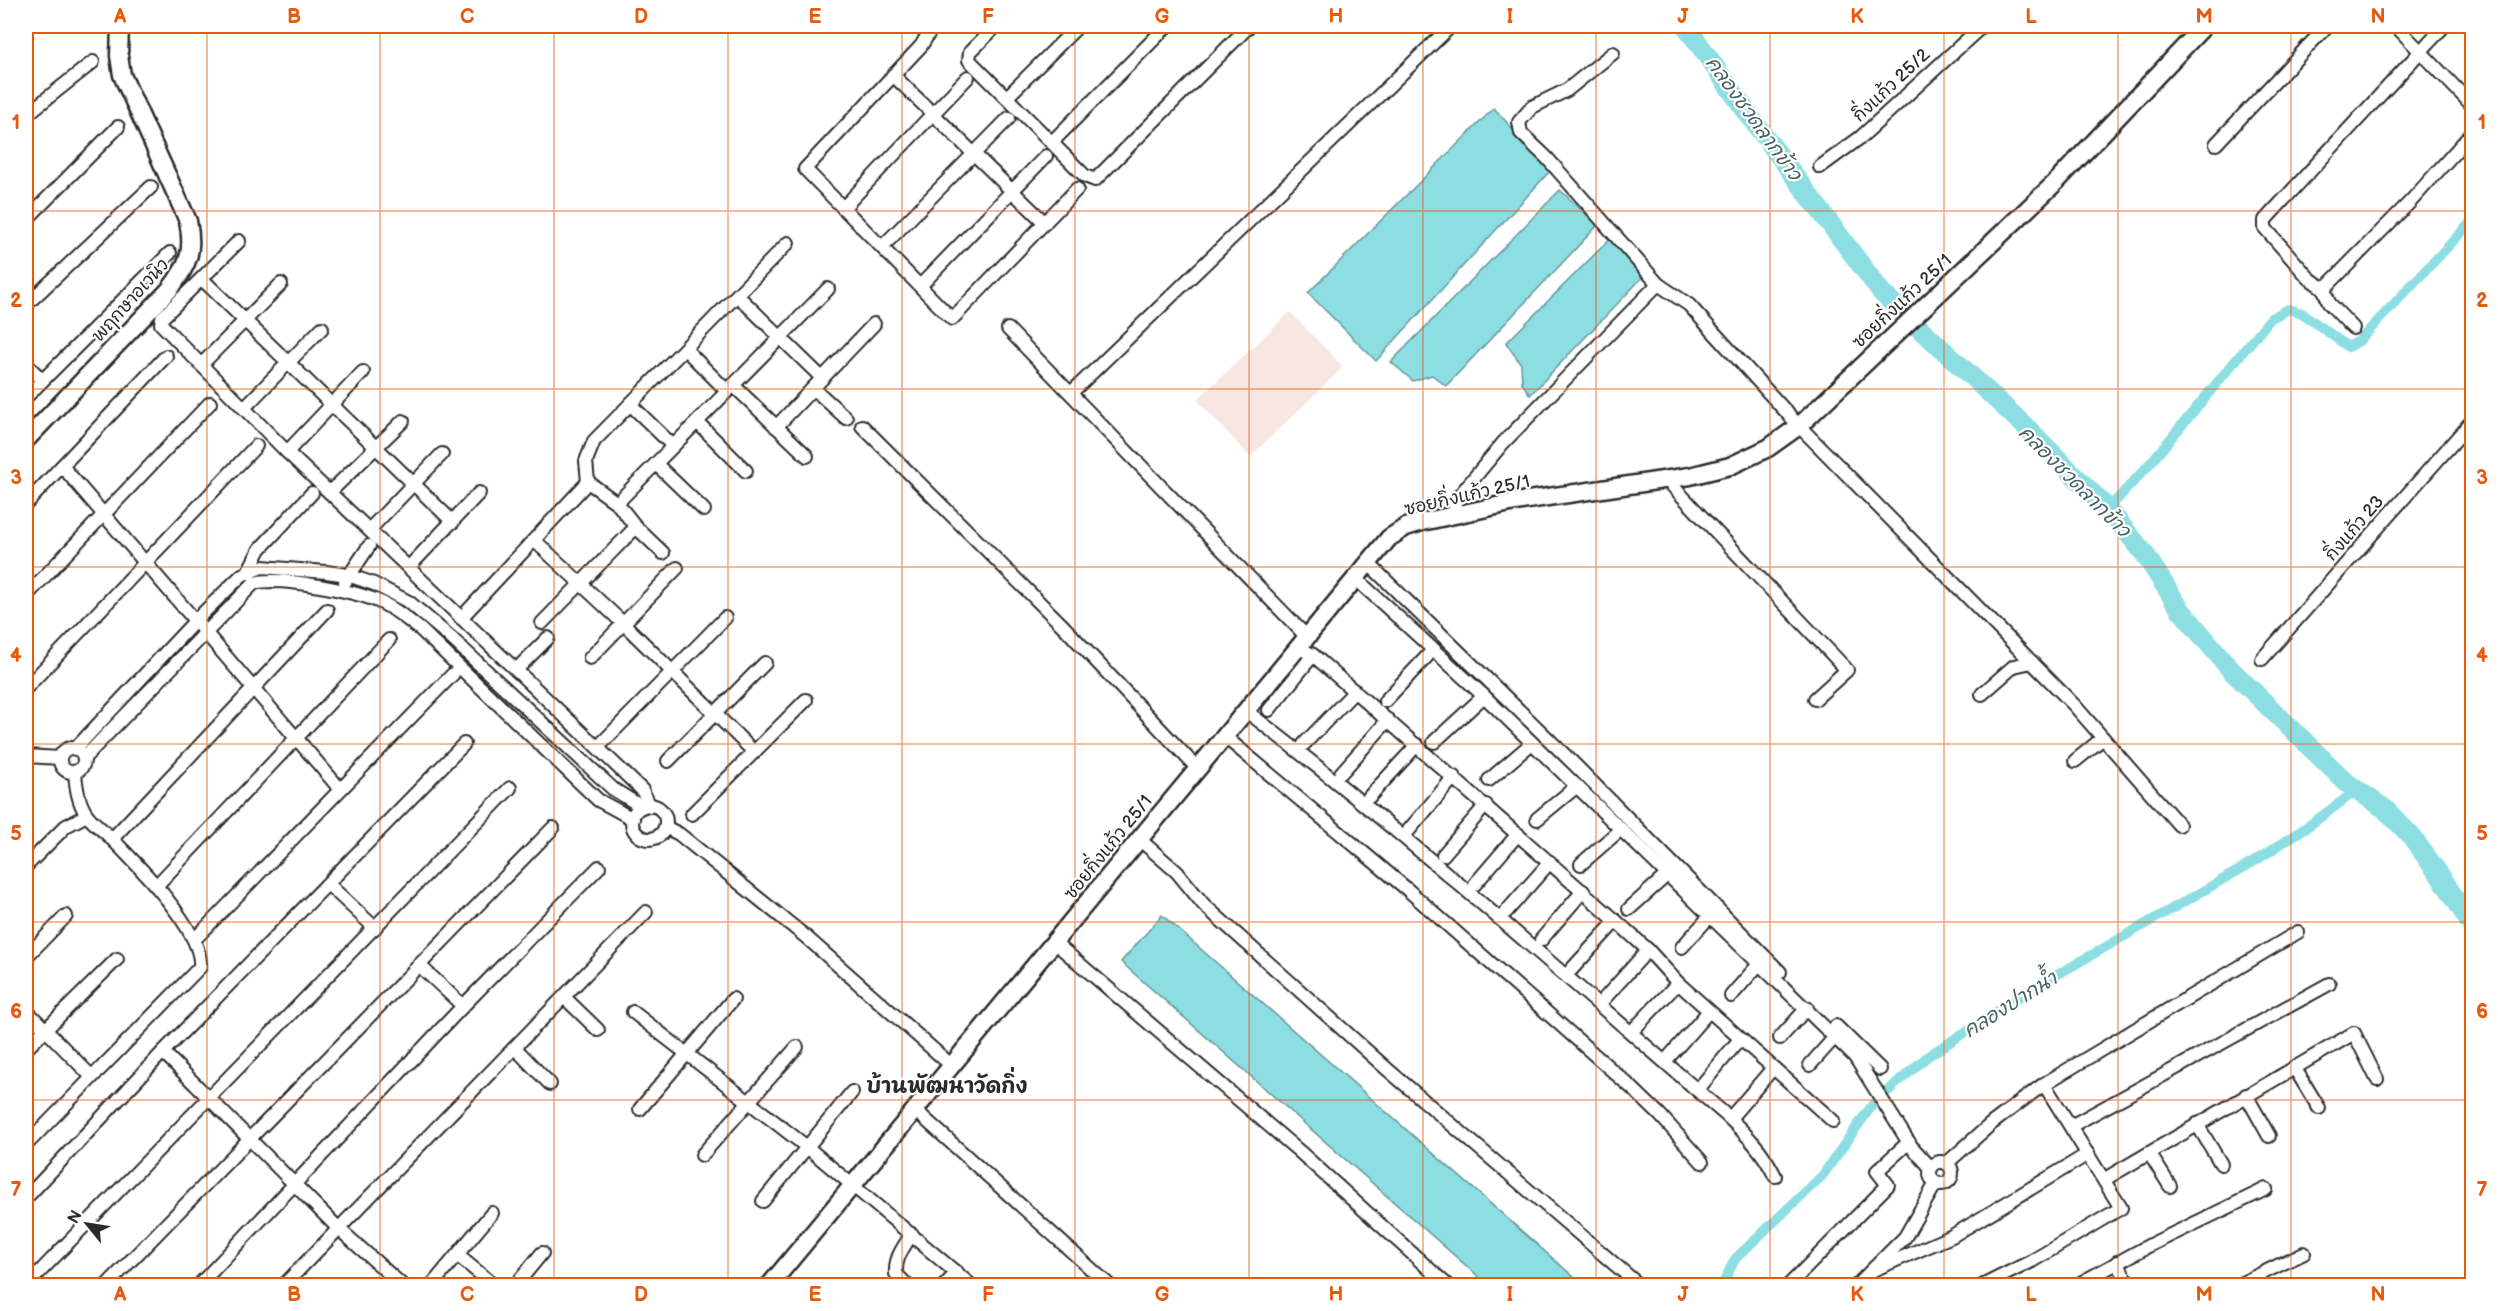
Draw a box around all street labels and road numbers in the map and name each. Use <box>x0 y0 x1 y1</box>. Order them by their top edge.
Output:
street label: กิ่งแก้ว 25/2 <box>1843 39 1935 126</box>
street label: ซอยกิ่งแก้ว 25/1 <box>1843 245 1956 353</box>
street label: พฤกษาอเวนิว <box>87 254 174 347</box>
street label: ซอยกิ่งแก้ว 25/1 <box>1401 464 1532 520</box>
street label: กิ่งแก้ว 23 <box>2315 487 2388 565</box>
street label: ซอยกิ่งแก้ว 25/1 <box>1054 786 1157 904</box>

